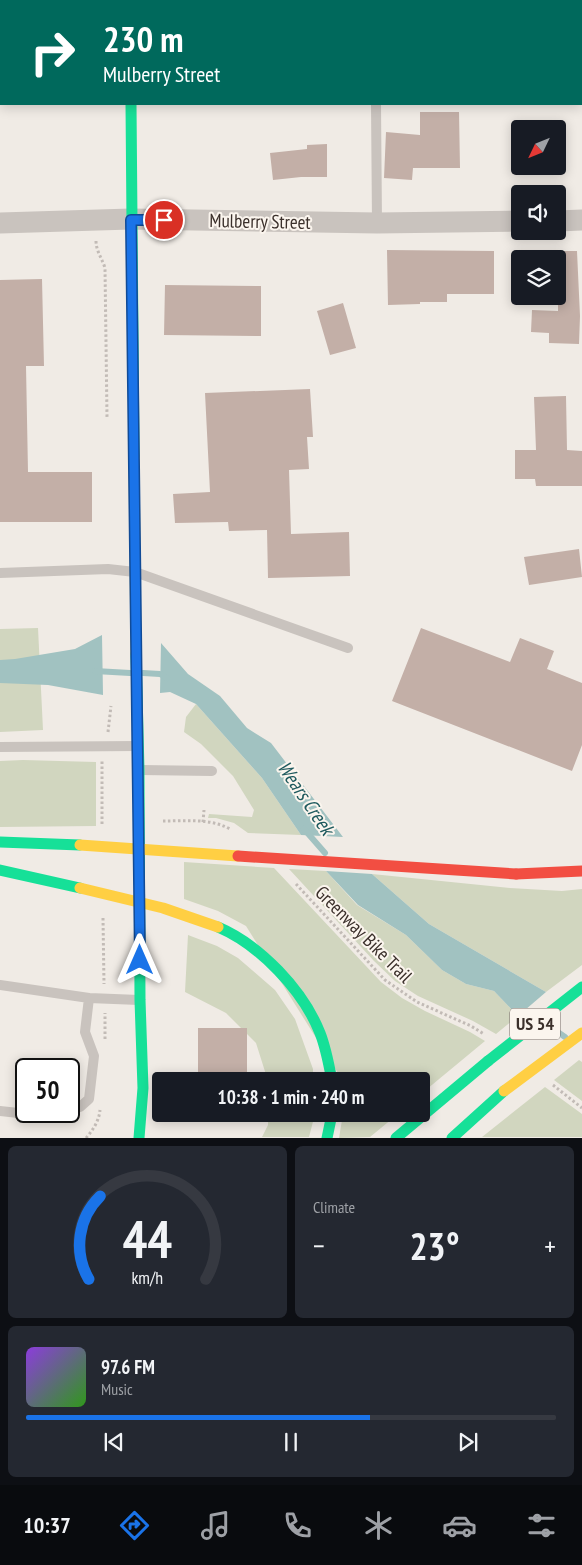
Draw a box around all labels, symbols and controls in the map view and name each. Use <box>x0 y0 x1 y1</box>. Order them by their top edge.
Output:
text: 230 m <box>103 16 184 62</box>
icon: right <box>20 20 85 85</box>
text: Mulberry Street <box>103 60 220 88</box>
north arrow <box>511 120 566 175</box>
map controls <box>511 120 566 305</box>
button: sound <box>511 185 566 240</box>
pin <box>143 199 185 241</box>
icon: arrive <box>150 206 178 234</box>
street label: Mulberry Street <box>209 208 312 234</box>
button: layers <box>511 250 566 305</box>
water label: Wears Creek <box>272 756 342 842</box>
street label: Greenway Bike Trail <box>310 880 418 988</box>
position arrow <box>113 933 165 985</box>
road number: US 54 <box>510 1009 560 1040</box>
speed limit sign: 50 <box>15 1058 80 1123</box>
text: 10:38 · 1 min · 240 m <box>218 1085 364 1109</box>
text: Climate <box>313 1197 355 1217</box>
text: 44 <box>123 1205 172 1272</box>
text: 23° <box>409 1221 460 1270</box>
text: − <box>313 1227 325 1264</box>
text: + <box>544 1227 556 1264</box>
text: km/h <box>132 1266 163 1289</box>
text: 97.6 FM <box>101 1355 155 1379</box>
text: Music <box>101 1379 133 1399</box>
icon: previous <box>100 1428 128 1456</box>
icon: pause <box>277 1428 305 1456</box>
icon: next <box>454 1428 482 1456</box>
icon: directions <box>117 1508 152 1543</box>
icon: music <box>198 1508 233 1543</box>
icon: phone <box>280 1508 315 1543</box>
icon: climate <box>361 1508 396 1543</box>
icon: car <box>442 1508 477 1543</box>
icon: filters <box>524 1508 559 1543</box>
text: 10:37 <box>23 1511 71 1539</box>

